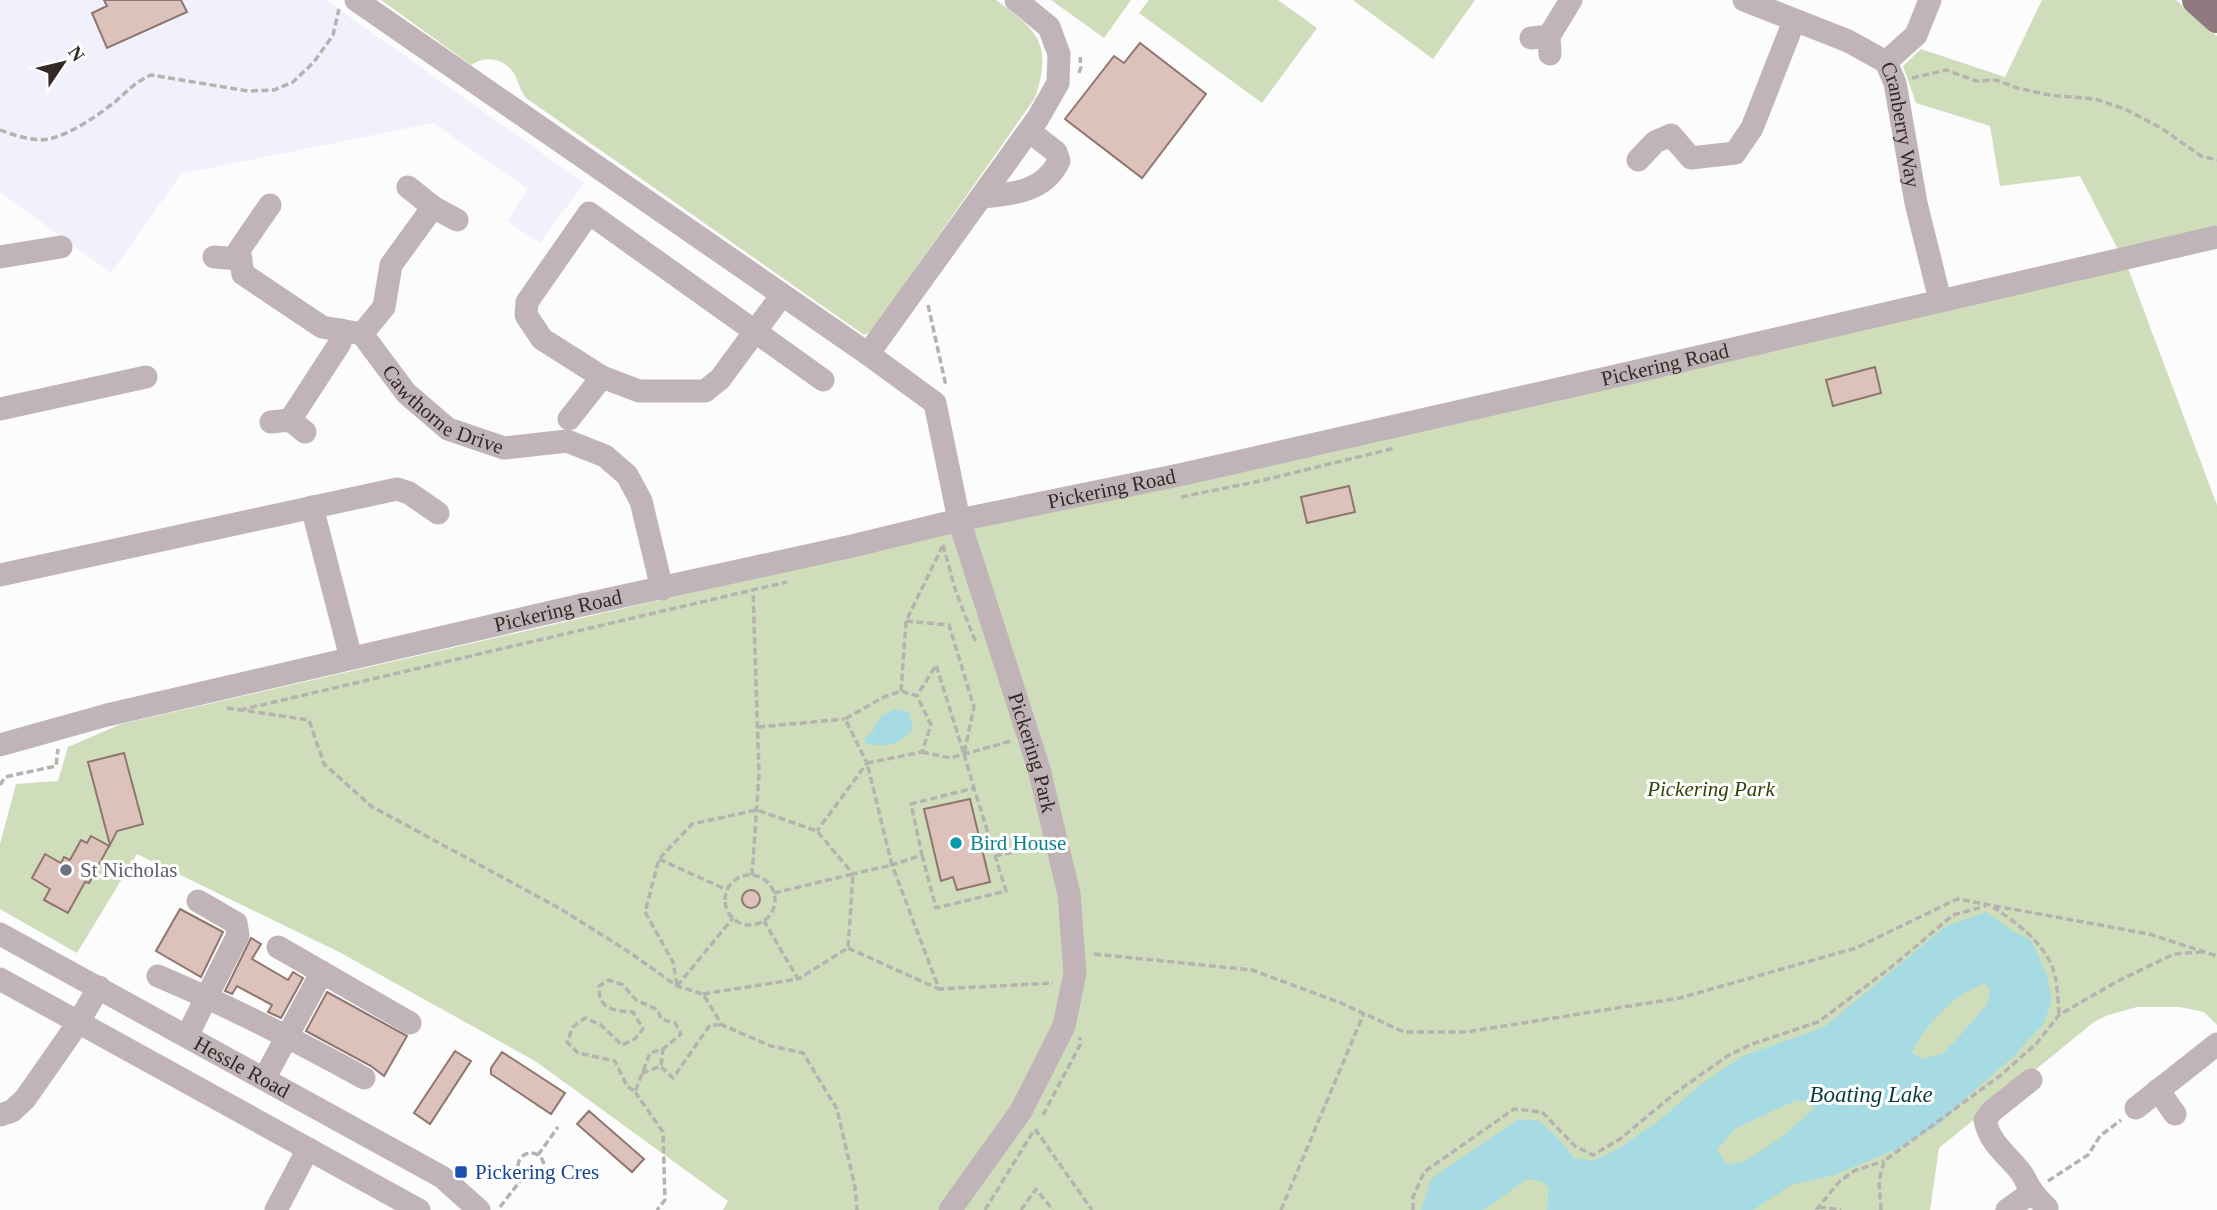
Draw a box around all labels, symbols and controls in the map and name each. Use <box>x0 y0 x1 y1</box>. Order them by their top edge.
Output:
north arrow <box>28 28 98 98</box>
text: N <box>64 42 89 65</box>
street label: Cranberry Way <box>1875 58 1925 190</box>
street label: Pickering Road <box>1599 338 1731 391</box>
street label: Cawthorne Drive <box>377 360 507 459</box>
street label: Pickering Road <box>1046 464 1178 514</box>
street label: Pickering Road <box>492 585 624 637</box>
street label: Pickering Park <box>1003 690 1061 816</box>
park label: Pickering Park <box>1646 777 1776 801</box>
place label: Bird House <box>970 831 1066 855</box>
marker: Bird House <box>948 835 964 851</box>
place label: St Nicholas <box>80 858 177 882</box>
marker: St Nicholas <box>58 862 74 878</box>
street label: Hessle Road <box>190 1031 294 1103</box>
water label: Boating Lake <box>1809 1082 1933 1107</box>
place label: Pickering Cres <box>475 1160 599 1184</box>
marker: Pickering Cres <box>453 1164 469 1180</box>

